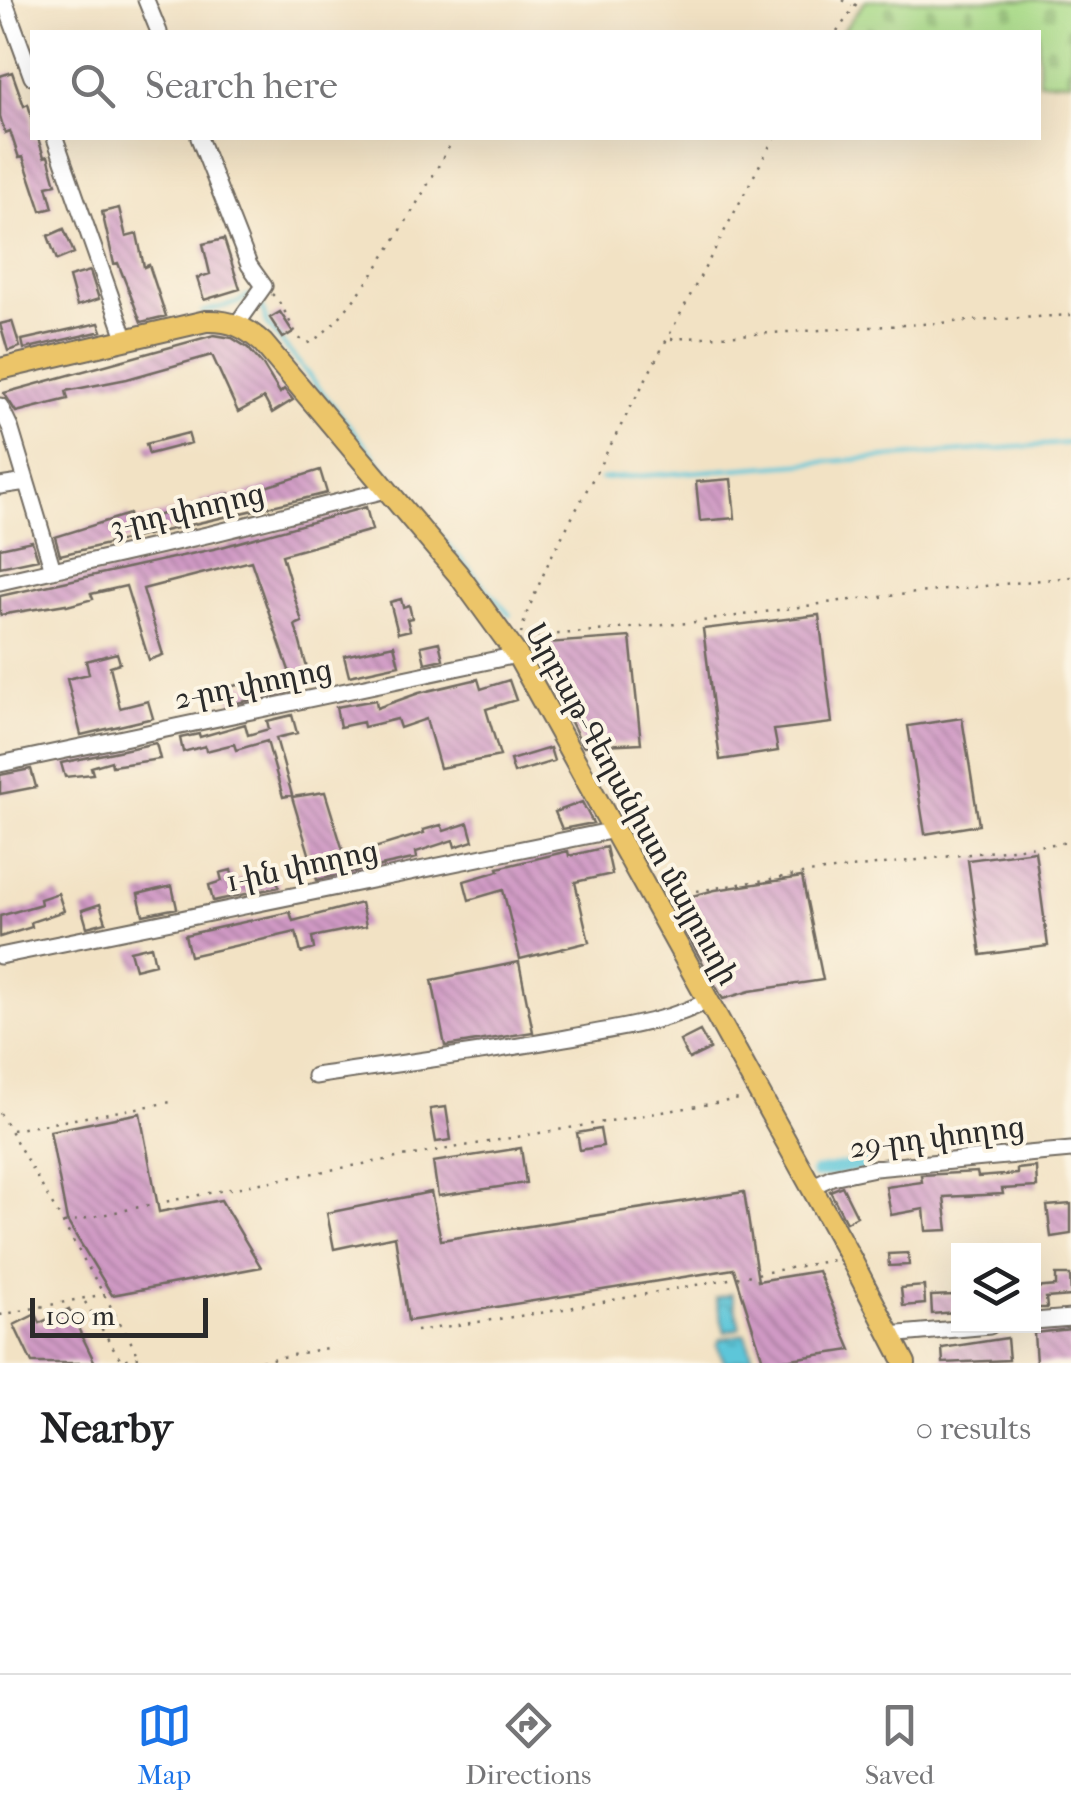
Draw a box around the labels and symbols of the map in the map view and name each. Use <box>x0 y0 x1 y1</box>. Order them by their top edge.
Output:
street label: 3-րդ փողոց <box>107 476 267 545</box>
street label: Արբաթ-Գեղանիստ մայրուղի <box>517 617 746 991</box>
street label: 2-րդ փողոց <box>171 652 335 717</box>
street label: 1-ին փողոց <box>223 833 381 900</box>
street label: 29-րդ փողոց <box>848 1109 1026 1166</box>
scale bar <box>30 1293 208 1338</box>

